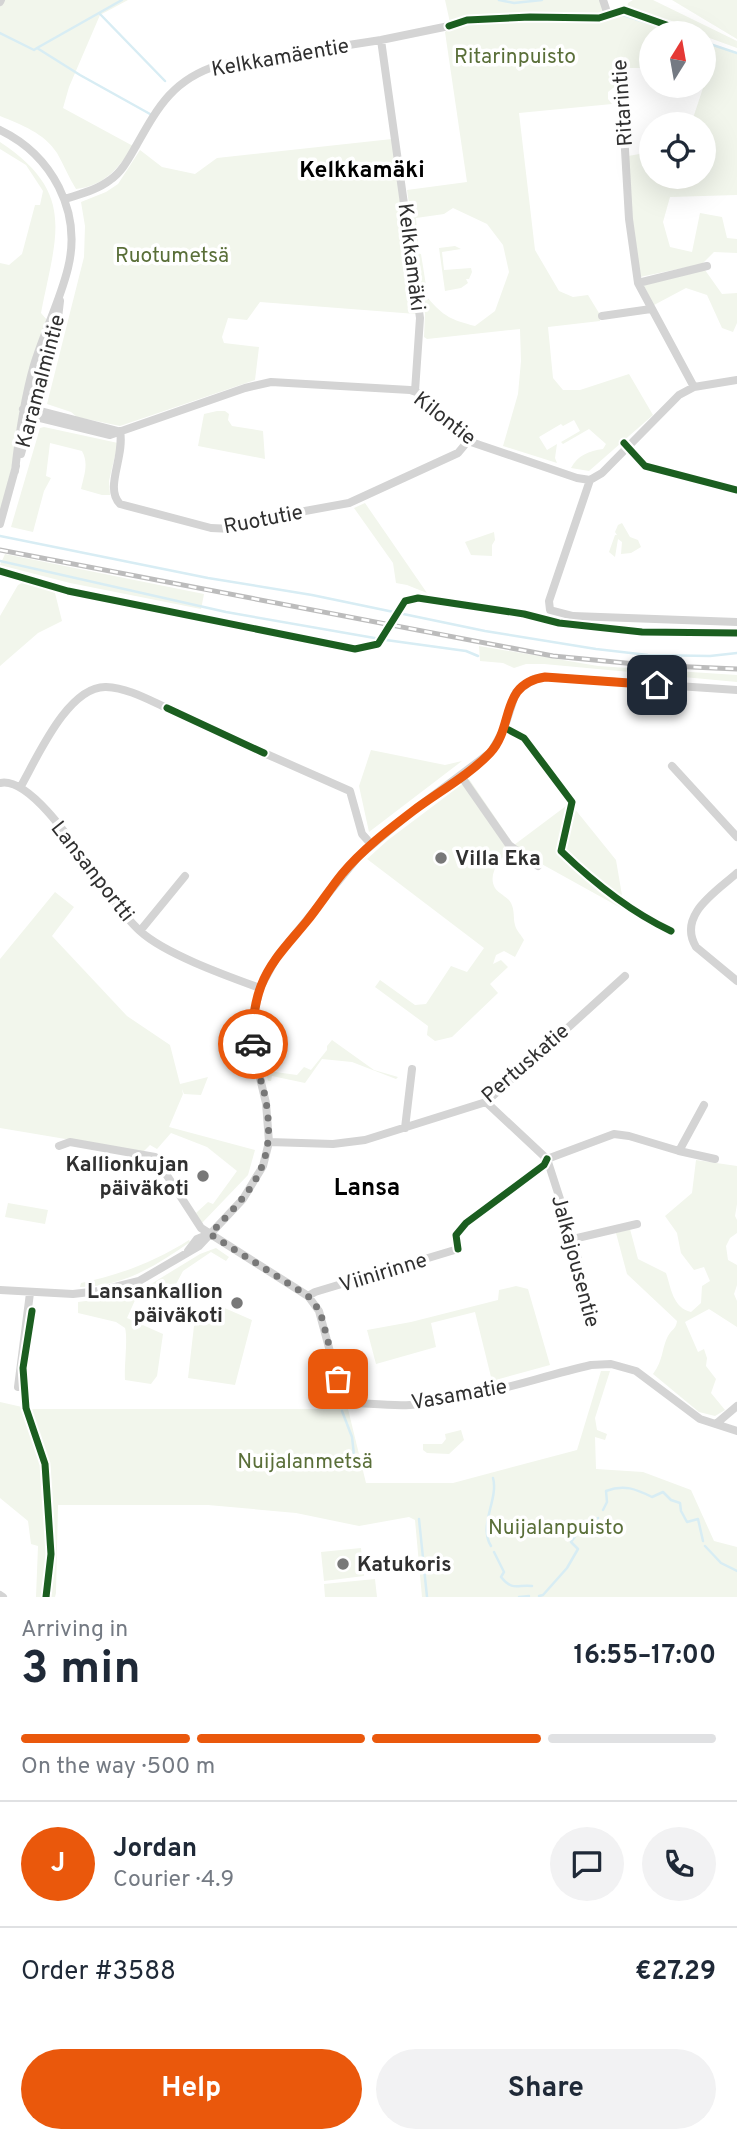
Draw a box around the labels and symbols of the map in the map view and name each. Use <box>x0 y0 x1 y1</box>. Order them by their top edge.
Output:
north arrow <box>639 21 716 98</box>
street label: Kelkkamäentie <box>209 33 351 84</box>
park label: Ritarinpuisto <box>454 44 576 71</box>
street label: Ritarintie <box>607 58 640 147</box>
district label: Kelkkamäki <box>299 157 425 186</box>
street label: Kelkkamäki <box>390 202 431 313</box>
park label: Ruotumetsä <box>115 243 229 270</box>
street label: Karamalmintie <box>11 312 72 451</box>
street label: Kilontie <box>407 386 481 452</box>
street label: Ruotutie <box>221 500 305 541</box>
pin <box>627 655 687 715</box>
street label: Lansanportti <box>44 816 140 928</box>
place label: Villa Eka <box>455 846 541 873</box>
marker: Villa Eka <box>433 850 449 866</box>
courier <box>218 1009 288 1079</box>
street label: Pertuskatie <box>476 1019 576 1110</box>
place label: Kallionkujan päiväkoti <box>66 1152 189 1203</box>
marker: Kallionkujan päiväkoti <box>195 1168 211 1184</box>
district label: Lansa <box>334 1174 400 1204</box>
street label: Jalkajousentie <box>544 1192 605 1331</box>
street label: Viinirinne <box>336 1247 431 1300</box>
place label: Lansankallion päiväkoti <box>87 1279 223 1330</box>
marker: Lansankallion päiväkoti <box>229 1295 245 1311</box>
pin <box>308 1349 368 1409</box>
street label: Vasamatie <box>409 1374 509 1417</box>
park label: Nuijalanmetsä <box>237 1449 373 1476</box>
park label: Nuijalanpuisto <box>488 1515 624 1542</box>
place label: Katukoris <box>357 1552 452 1579</box>
marker: Katukoris <box>335 1556 351 1572</box>

